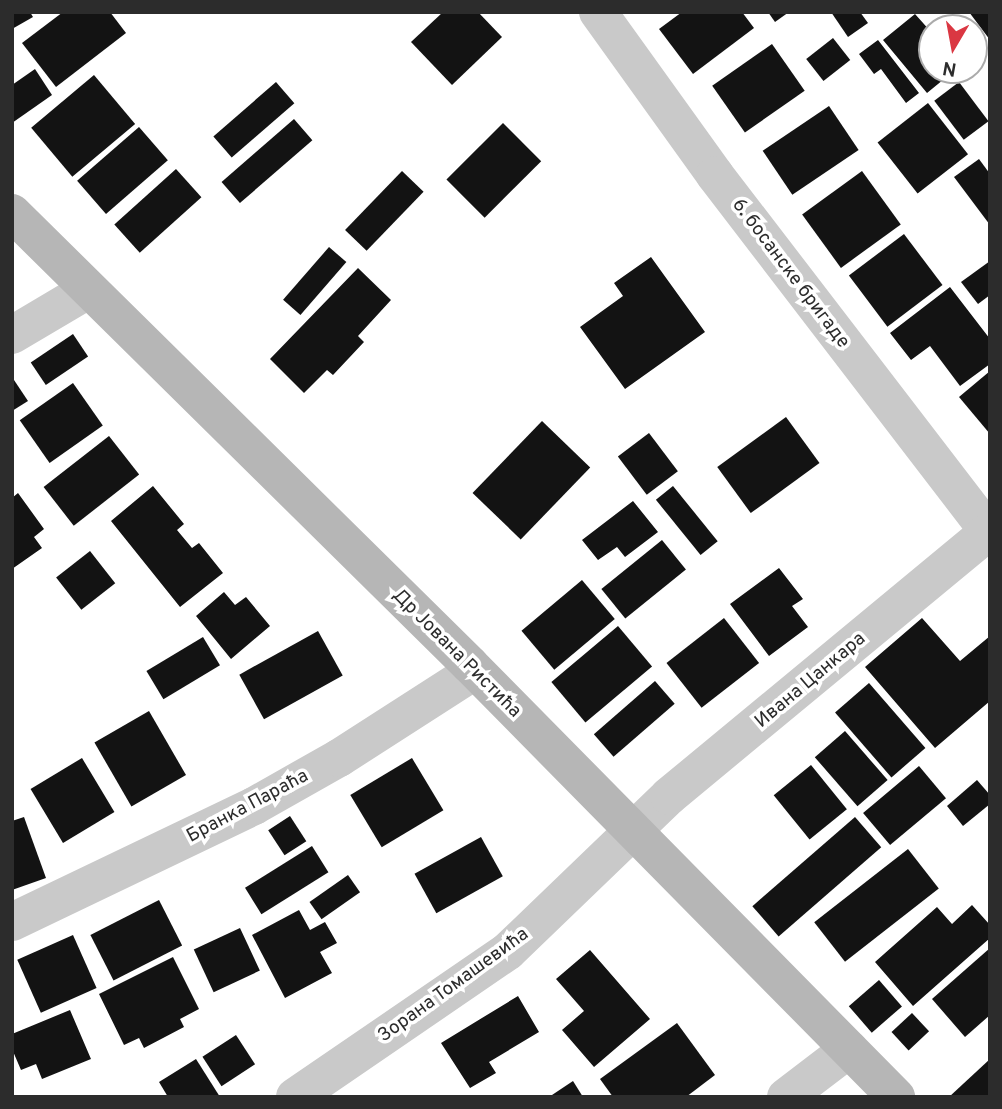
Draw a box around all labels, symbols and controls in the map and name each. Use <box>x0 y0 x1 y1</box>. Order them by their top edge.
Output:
north arrow <box>918 14 988 84</box>
text: N <box>941 55 959 81</box>
street label: 6. босанске бригаде <box>726 195 854 353</box>
street label: Др Јована Ристића <box>387 585 525 723</box>
street label: Ивана Цанкара <box>751 628 871 734</box>
street label: Бранка Параћа <box>183 765 313 849</box>
street label: Зорана Томашевића <box>374 923 534 1049</box>

